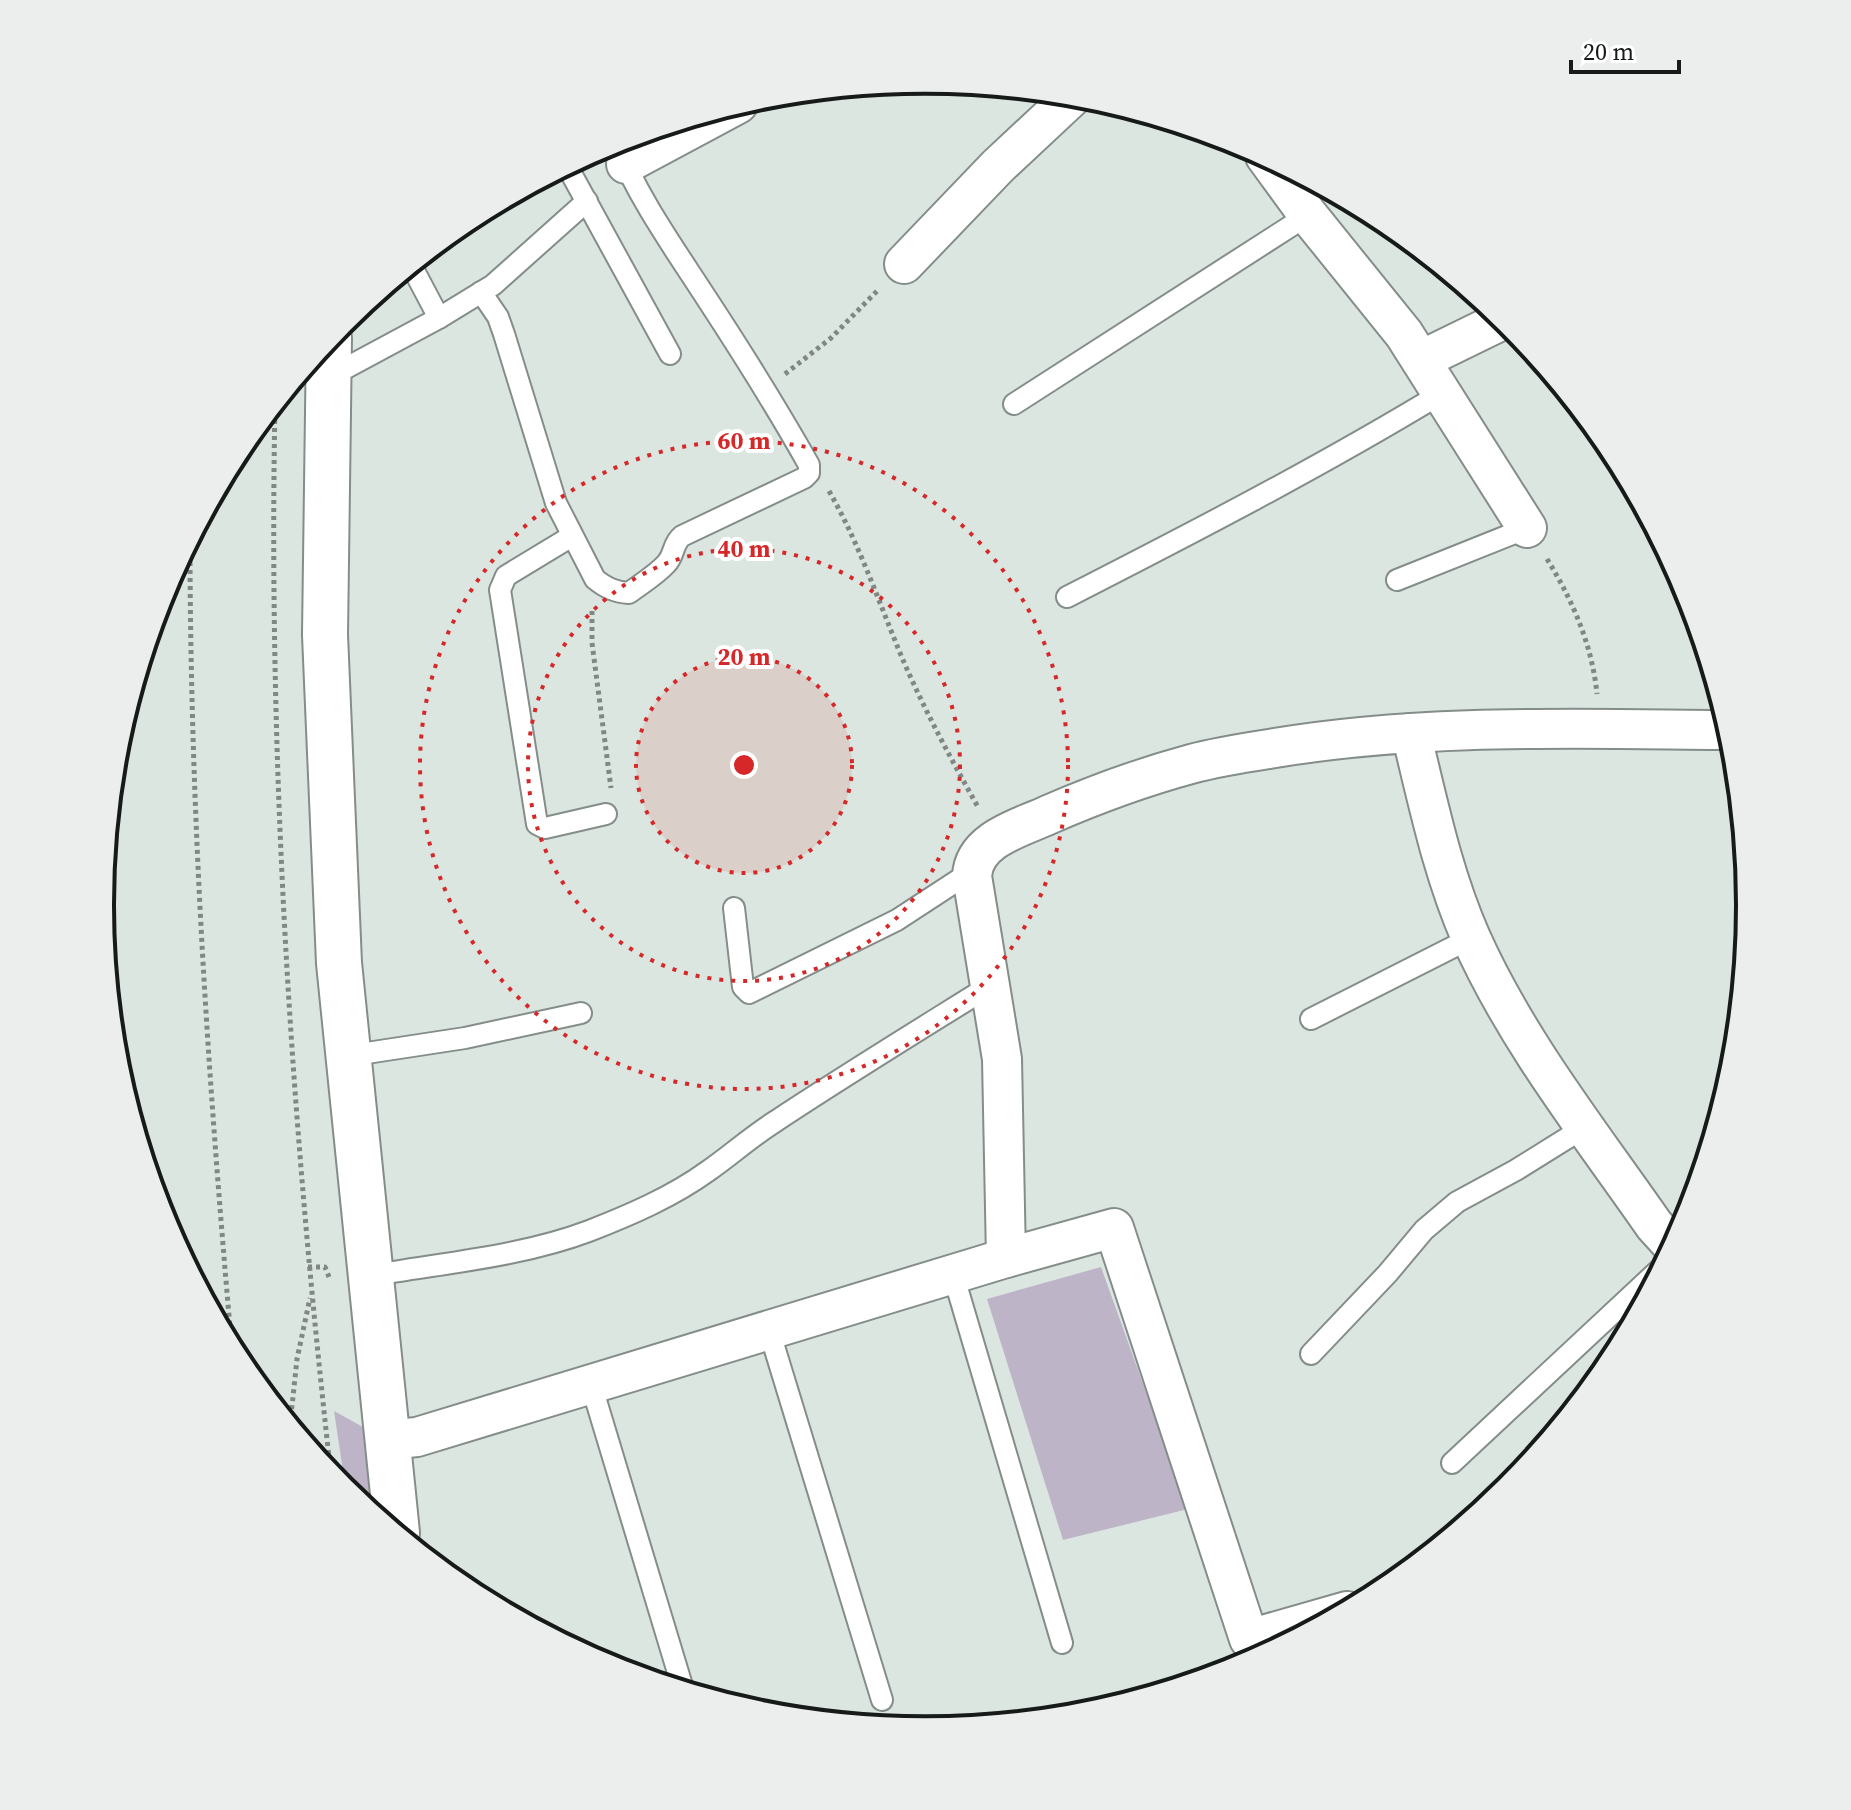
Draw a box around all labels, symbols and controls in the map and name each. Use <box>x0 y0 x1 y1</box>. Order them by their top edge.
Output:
scale bar <box>1571 24 1679 74</box>
text: 20 m <box>1583 35 1634 68</box>
text: 60 m <box>718 424 771 457</box>
text: 40 m <box>718 532 771 565</box>
text: 20 m <box>718 640 771 673</box>
centre of rings <box>730 751 758 779</box>

